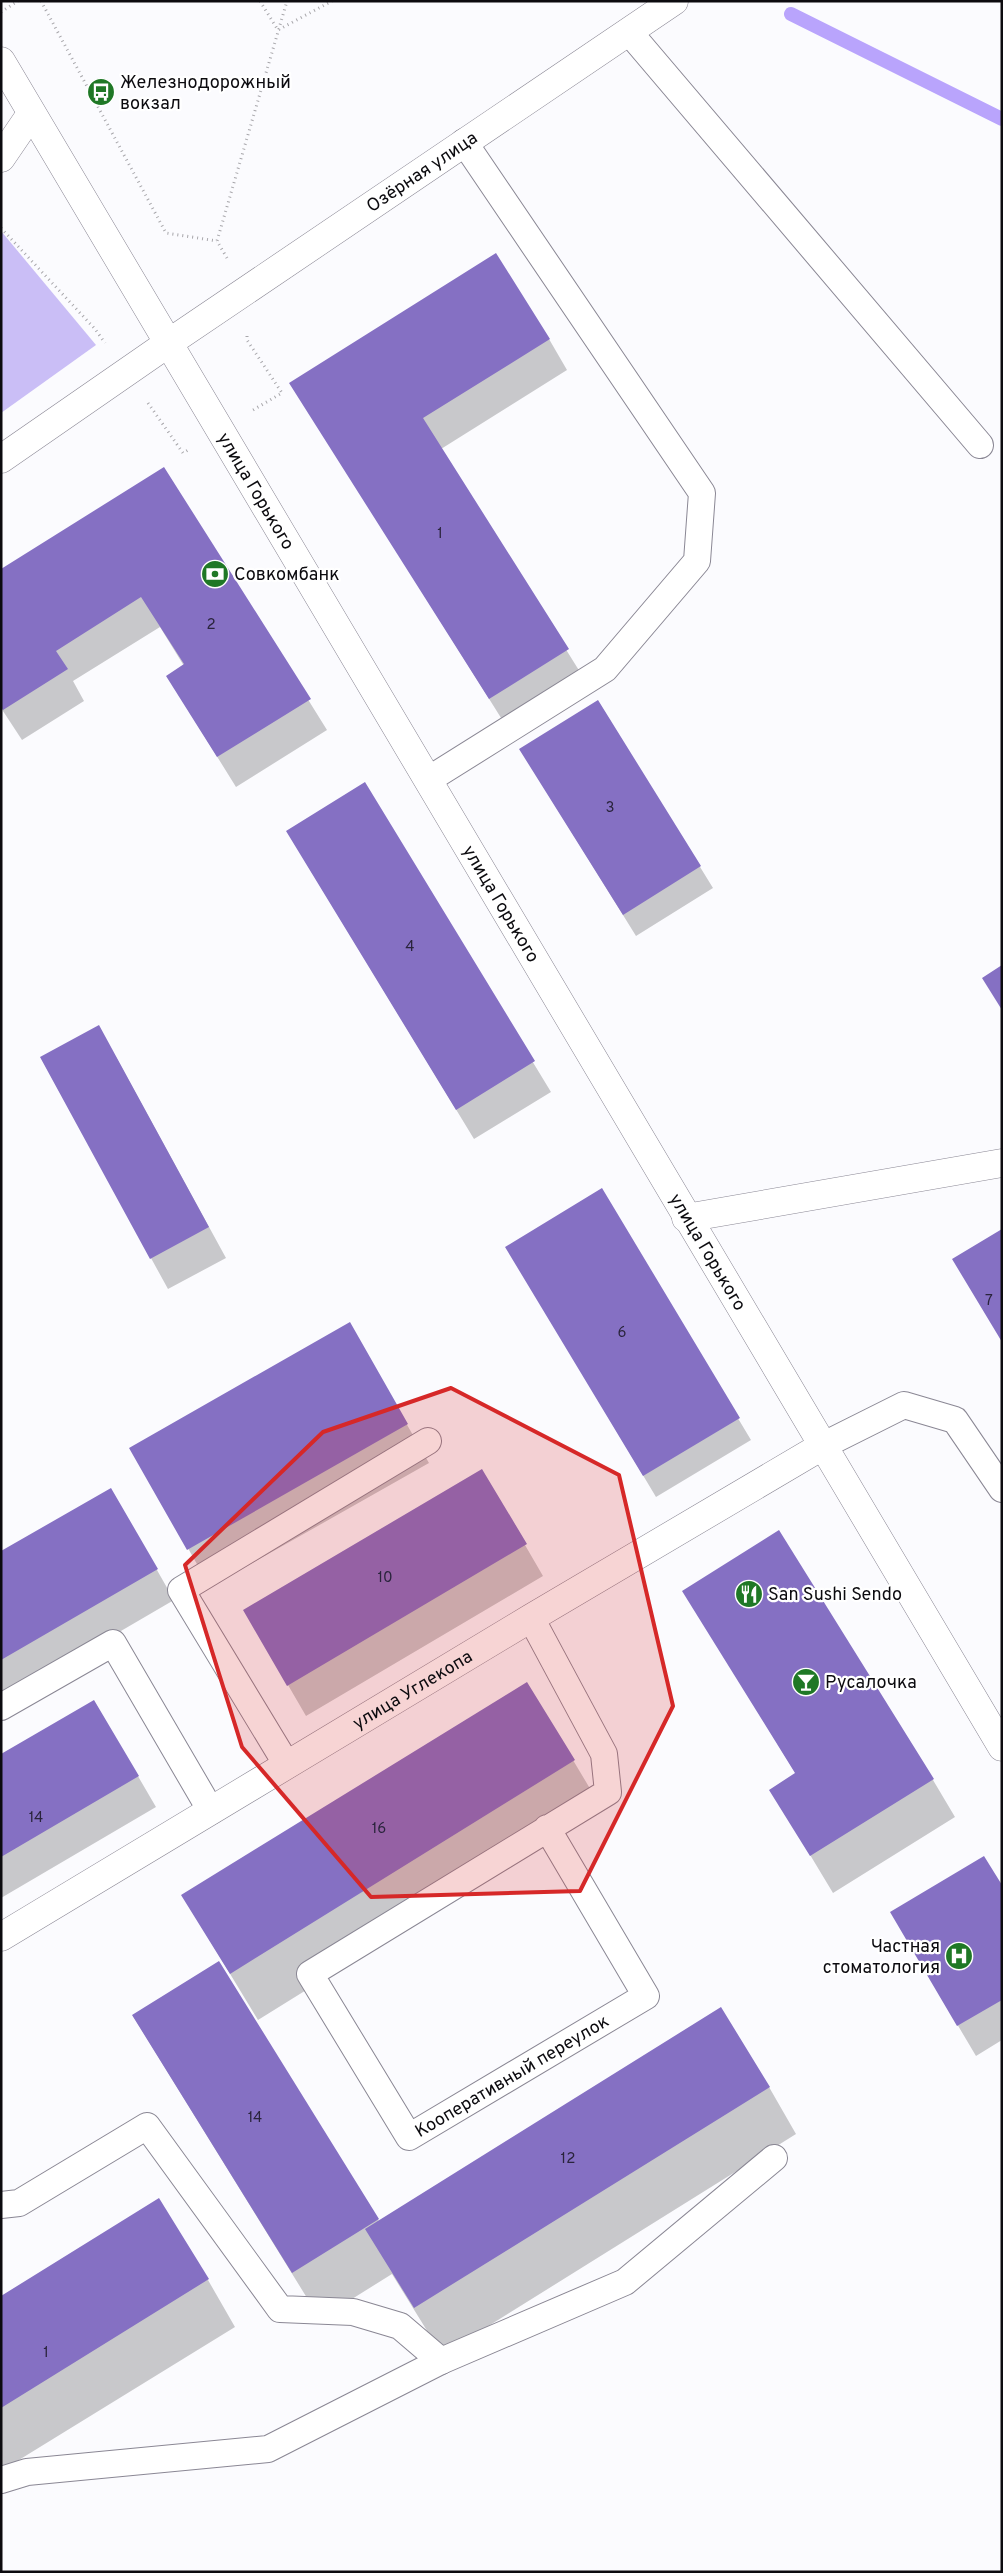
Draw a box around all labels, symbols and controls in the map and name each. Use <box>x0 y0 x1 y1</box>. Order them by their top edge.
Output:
place label: Железнодорожный вокзал <box>120 72 291 116</box>
bus stop icon: Железнодорожный вокзал <box>86 77 116 107</box>
street label: Озёрная улица <box>363 127 483 219</box>
street label: улица Горького <box>211 429 299 555</box>
house number: 1 <box>437 525 443 544</box>
bank icon: Совкомбанк <box>200 559 230 589</box>
place label: Совкомбанк <box>234 564 339 587</box>
house number: 2 <box>206 616 216 635</box>
house number: 3 <box>605 799 615 818</box>
street label: улица Горького <box>456 842 544 967</box>
house number: 4 <box>405 938 415 957</box>
street label: улица Горького <box>663 1190 751 1316</box>
house number: 7 <box>985 1292 993 1311</box>
house number: 6 <box>618 1324 627 1343</box>
house number: 10 <box>377 1569 393 1588</box>
restaurant icon: San Sushi Sendo <box>734 1579 764 1609</box>
place label: San Sushi Sendo <box>768 1584 902 1607</box>
street label: улица Углекопа <box>349 1646 477 1736</box>
bar icon: Русалочка <box>791 1667 821 1697</box>
place label: Русалочка <box>825 1672 917 1695</box>
house number: 14 <box>29 1809 43 1828</box>
house number: 16 <box>372 1820 386 1839</box>
place label: Частная стоматология <box>823 1936 940 1980</box>
hospital icon: Частная стоматология <box>944 1941 974 1971</box>
street label: Кооперативный переулок <box>411 2011 614 2144</box>
house number: 14 <box>248 2109 262 2128</box>
house number: 12 <box>561 2150 575 2169</box>
house number: 1 <box>43 2344 49 2363</box>

